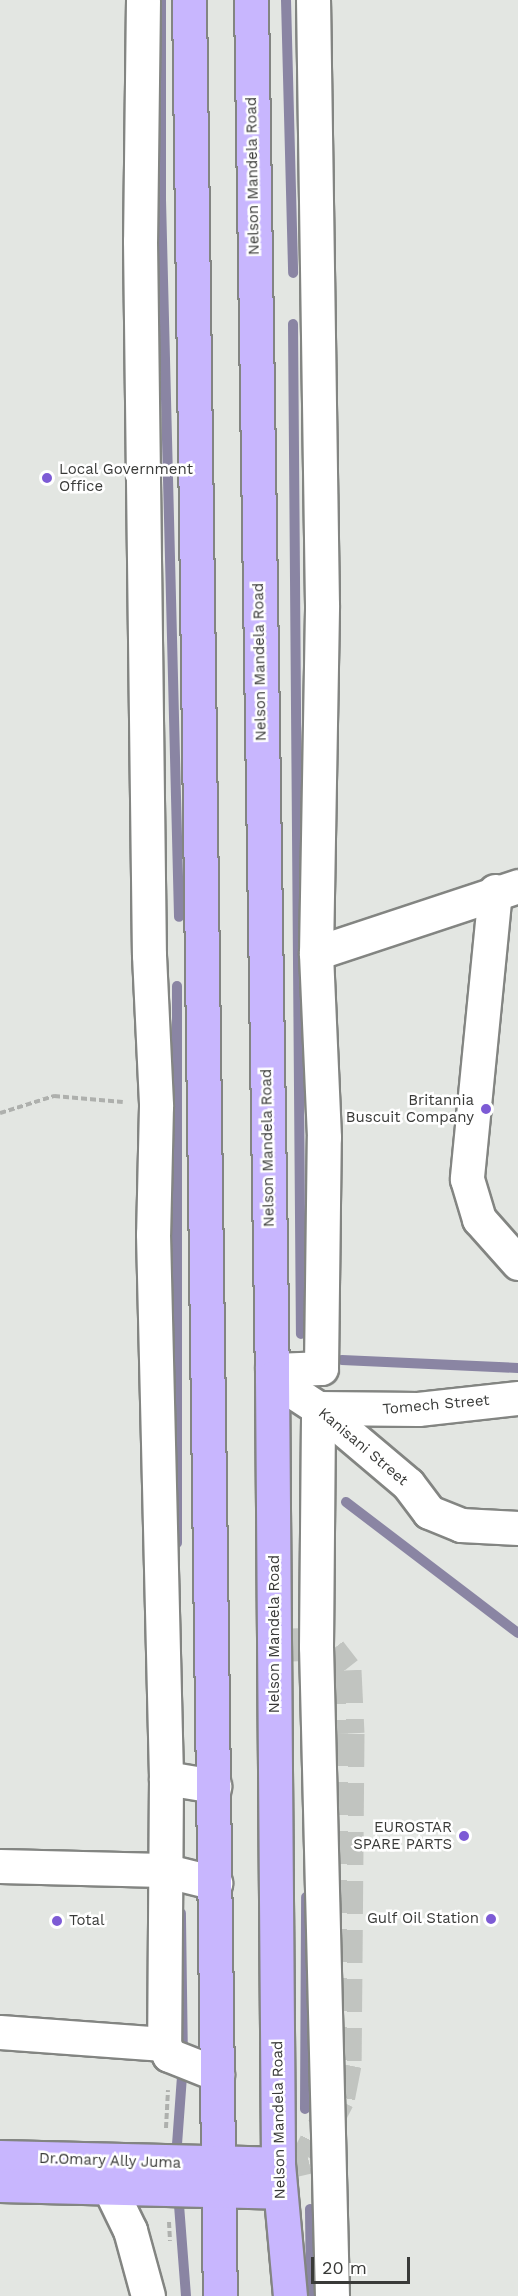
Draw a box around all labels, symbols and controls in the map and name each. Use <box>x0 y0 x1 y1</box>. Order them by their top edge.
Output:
street label: Nelson Mandela Road <box>243 96 263 256</box>
place label: Local Government Office <box>59 460 193 495</box>
marker: Local Government Office <box>40 471 54 485</box>
street label: Nelson Mandela Road <box>250 582 270 742</box>
street label: Nelson Mandela Road <box>258 1068 278 1228</box>
place label: Britannia Buscuit Company <box>346 1091 474 1126</box>
marker: Britannia Buscuit Company <box>479 1102 493 1116</box>
street label: Tomech Street <box>382 1391 490 1419</box>
street label: Kanisani Street <box>315 1404 411 1490</box>
street label: Nelson Mandela Road <box>266 1555 284 1713</box>
place label: EUROSTAR SPARE PARTS <box>353 1818 452 1853</box>
marker: EUROSTAR SPARE PARTS <box>457 1829 471 1843</box>
place label: Gulf Oil Station <box>366 1910 479 1928</box>
place label: Total <box>69 1912 105 1930</box>
marker: Gulf Oil Station <box>484 1912 498 1926</box>
marker: Total <box>50 1914 64 1928</box>
street label: Nelson Mandela Road <box>269 2040 289 2200</box>
street label: Dr.Omary Ally Juma <box>38 2149 182 2173</box>
scale bar <box>314 2245 413 2283</box>
text: 20 m <box>322 2257 367 2278</box>

